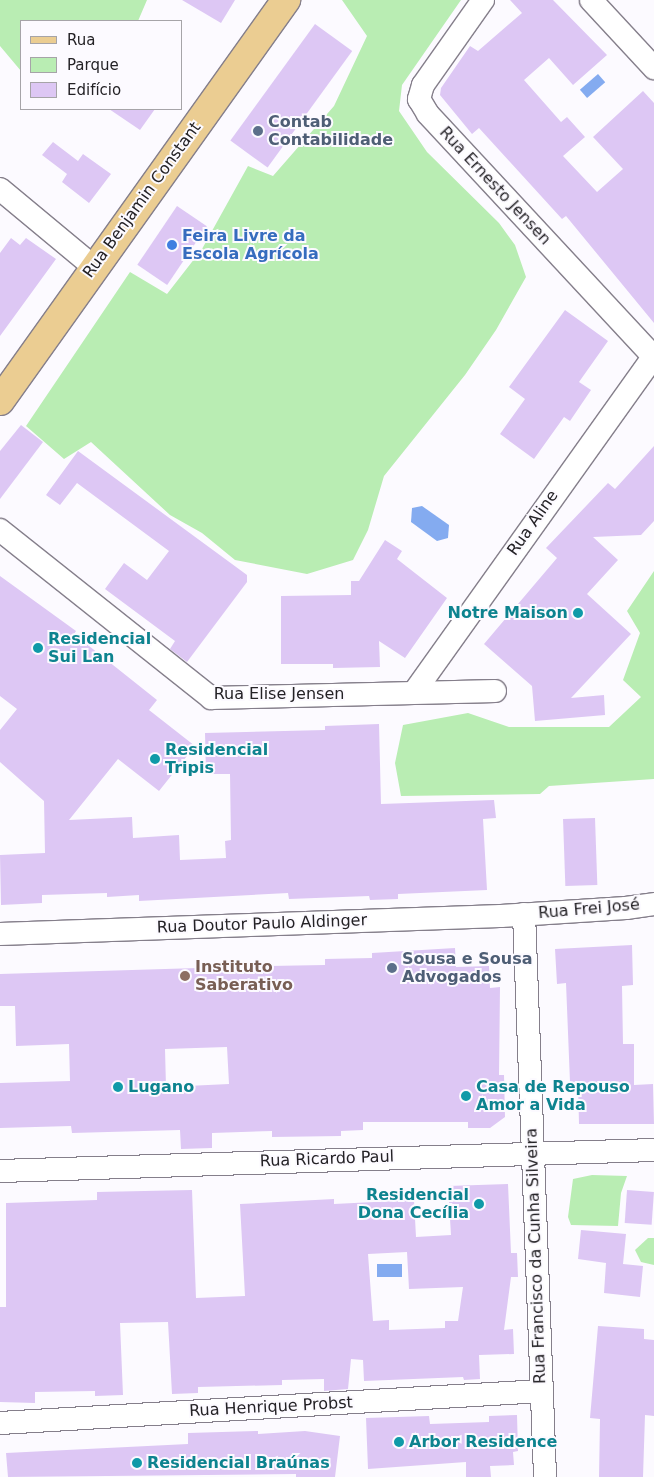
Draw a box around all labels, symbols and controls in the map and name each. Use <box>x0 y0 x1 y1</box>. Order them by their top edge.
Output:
legend <box>20 20 182 110</box>
text: Rua <box>67 31 95 49</box>
text: Parque <box>67 56 119 74</box>
text: Edifício <box>67 81 121 99</box>
place label: Contab Contabilidade <box>268 112 393 150</box>
street label: Rua Benjamin Constant <box>79 118 205 282</box>
street label: Rua Ernesto Jensen <box>435 123 555 249</box>
marker: Contab Contabilidade <box>252 125 264 137</box>
place label: Feira Livre da Escola Agrícola <box>182 226 319 264</box>
marker: Feira Livre da Escola Agrícola <box>166 239 178 251</box>
street label: Rua Aline <box>504 487 562 559</box>
place label: Notre Maison <box>448 603 568 623</box>
marker: Notre Maison <box>572 607 584 619</box>
place label: Residencial Sui Lan <box>48 629 151 667</box>
marker: Residencial Sui Lan <box>32 642 44 654</box>
street label: Rua Elise Jensen <box>214 684 344 704</box>
place label: Residencial Tripis <box>165 740 268 778</box>
marker: Residencial Tripis <box>149 753 161 765</box>
street label: Rua Frei José <box>537 895 641 923</box>
street label: Rua Doutor Paulo Aldinger <box>157 911 367 937</box>
place label: Sousa e Sousa Advogados <box>402 949 532 987</box>
place label: Instituto Saberativo <box>195 957 293 995</box>
marker: Sousa e Sousa Advogados <box>386 962 398 974</box>
marker: Instituto Saberativo <box>179 970 191 982</box>
place label: Lugano <box>128 1077 194 1097</box>
place label: Casa de Repouso Amor a Vida <box>476 1077 630 1115</box>
marker: Lugano <box>112 1081 124 1093</box>
marker: Casa de Repouso Amor a Vida <box>460 1090 472 1102</box>
street label: Rua Francisco da Cunha Silveira <box>522 1128 550 1384</box>
street label: Rua Ricardo Paul <box>260 1147 394 1171</box>
place label: Residencial Dona Cecília <box>358 1185 469 1223</box>
marker: Residencial Dona Cecília <box>473 1198 485 1210</box>
street label: Rua Henrique Probst <box>189 1393 353 1421</box>
place label: Arbor Residence <box>409 1432 557 1452</box>
marker: Arbor Residence <box>393 1436 405 1448</box>
place label: Residencial Braúnas <box>147 1453 330 1473</box>
marker: Residencial Braúnas <box>131 1457 143 1469</box>

